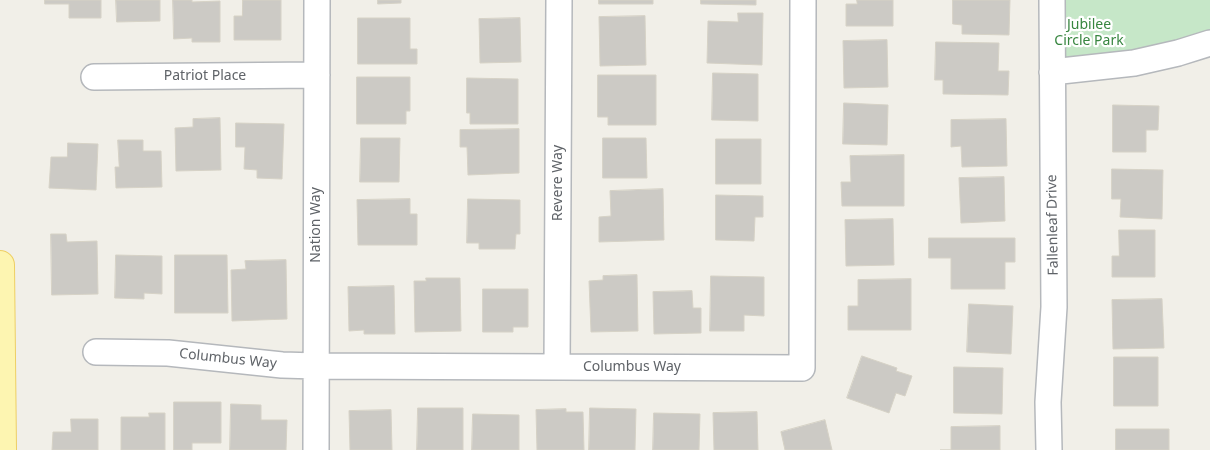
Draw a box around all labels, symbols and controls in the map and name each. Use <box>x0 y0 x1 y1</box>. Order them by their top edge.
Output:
park label: Jubilee Circle Park <box>1054 17 1124 49</box>
street label: Patriot Place <box>164 68 246 84</box>
street label: Revere Way <box>550 145 566 221</box>
street label: Fallenleaf Drive <box>1044 174 1062 276</box>
street label: Nation Way <box>308 187 324 263</box>
street label: Columbus Way <box>178 346 278 372</box>
street label: Columbus Way <box>583 359 681 375</box>

